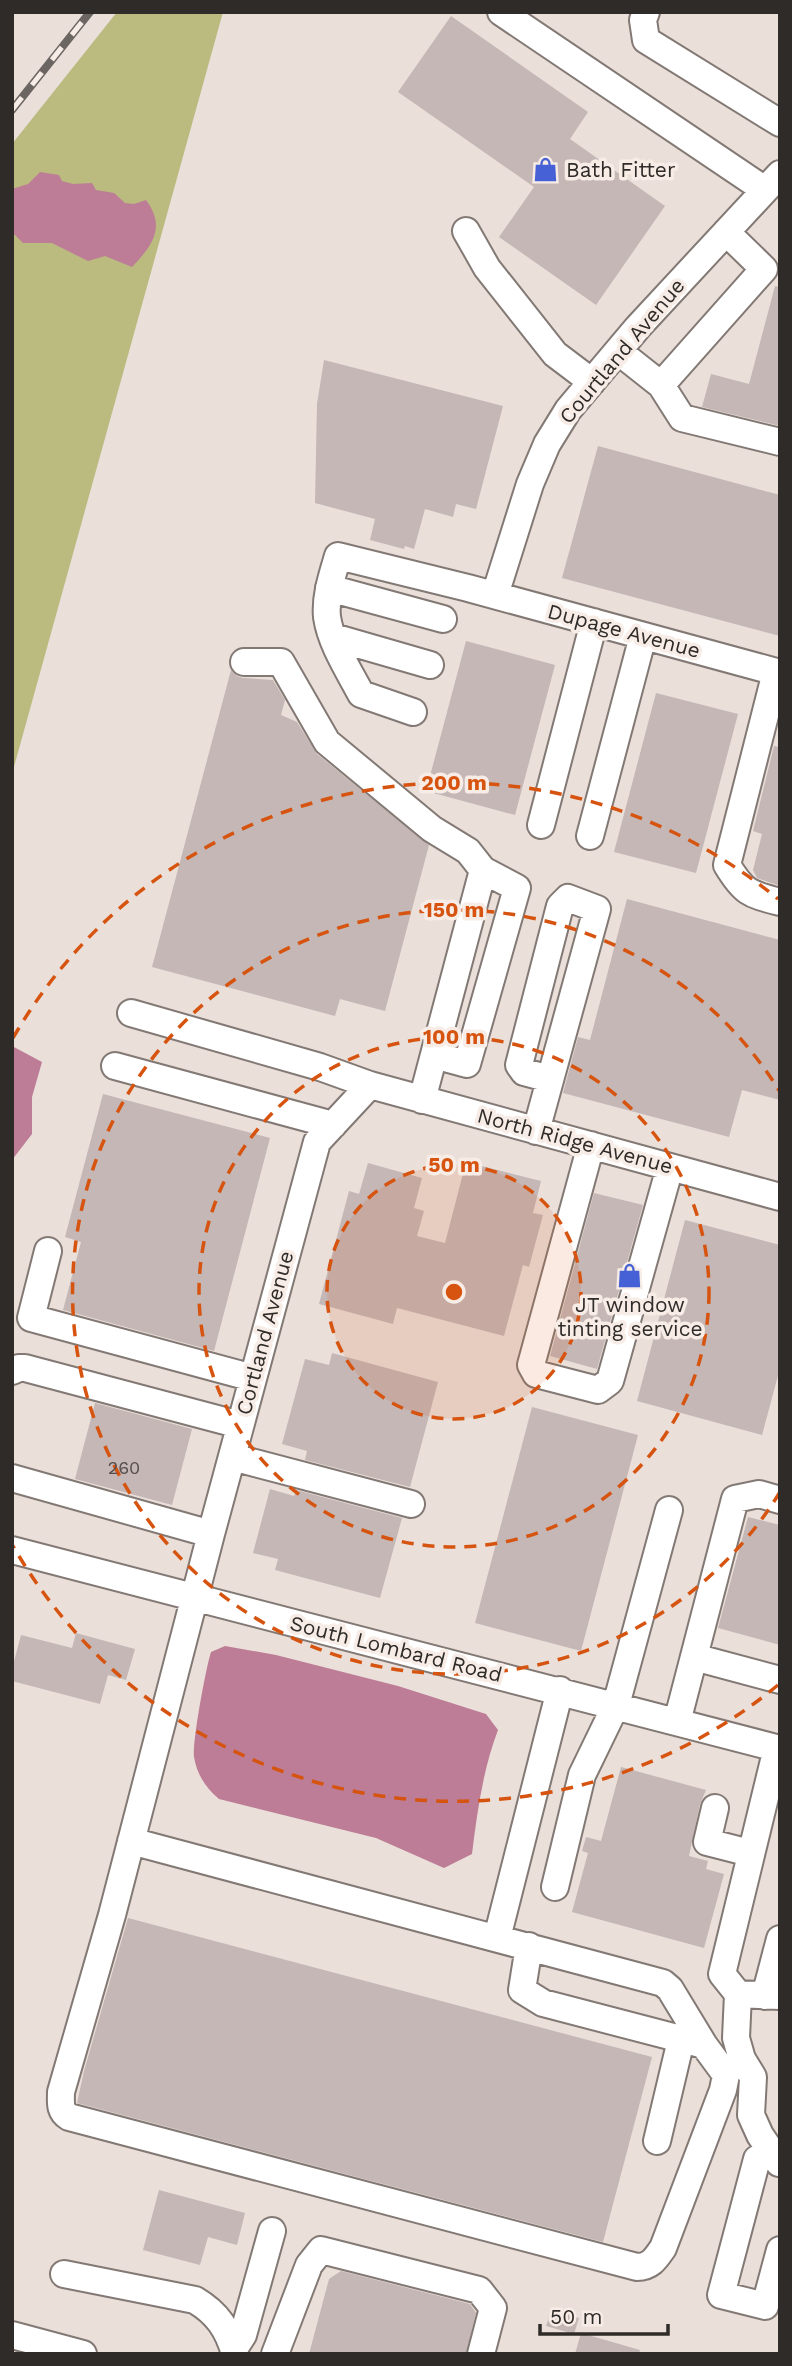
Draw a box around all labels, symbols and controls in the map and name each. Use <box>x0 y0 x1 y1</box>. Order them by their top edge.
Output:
shop icon: Bath Fitter <box>532 156 560 184</box>
place label: Bath Fitter <box>566 157 676 182</box>
street label: Courtland Avenue <box>554 273 690 428</box>
street label: Dupage Avenue <box>545 598 703 663</box>
text: 200 m <box>421 770 487 795</box>
text: 150 m <box>424 897 484 922</box>
text: 100 m <box>423 1024 485 1049</box>
street label: North Ridge Avenue <box>475 1102 676 1179</box>
text: 50 m <box>428 1152 480 1177</box>
street label: Cortland Avenue <box>231 1248 298 1418</box>
shop icon: JT window tinting service <box>616 1262 644 1290</box>
centre of rings <box>442 1280 466 1304</box>
place label: JT window tinting service <box>557 1292 703 1341</box>
house number: 260 <box>108 1457 140 1478</box>
street label: South Lombard Road <box>287 1610 505 1687</box>
scale bar <box>540 2292 668 2336</box>
text: 50 m <box>550 2304 602 2329</box>

